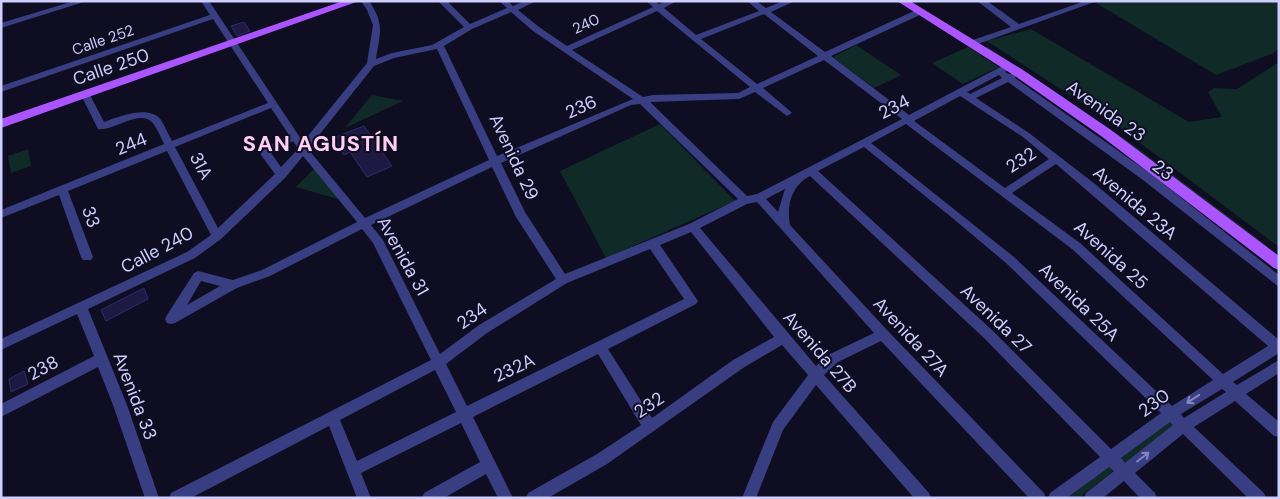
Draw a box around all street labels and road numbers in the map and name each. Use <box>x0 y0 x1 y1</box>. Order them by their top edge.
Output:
street label: 240 <box>569 9 603 39</box>
street label: Calle 252 <box>69 20 137 60</box>
street label: Calle 250 <box>70 43 152 91</box>
street label: Avenida 23 <box>1062 75 1150 147</box>
street label: 236 <box>561 89 601 125</box>
street label: 234 <box>874 89 914 125</box>
street label: Avenida 29 <box>484 110 544 204</box>
street label: 244 <box>112 127 150 161</box>
street label: 232 <box>1001 141 1041 179</box>
street label: 31A <box>184 148 218 184</box>
street label: 23 <box>1147 154 1179 186</box>
street label: Avenida 23A <box>1088 161 1182 245</box>
street label: 33 <box>76 203 106 231</box>
street label: Avenida 31 <box>371 212 435 300</box>
street label: Avenida 25 <box>1069 215 1153 295</box>
street label: Calle 240 <box>116 221 198 279</box>
street label: Avenida 25A <box>1033 257 1125 347</box>
street label: Avenida 27 <box>955 279 1037 359</box>
street label: Avenida 27A <box>868 292 954 382</box>
street label: 234 <box>452 297 492 335</box>
street label: Avenida 27B <box>778 306 862 398</box>
street label: 232A <box>489 348 539 388</box>
street label: Avenida 33 <box>107 349 163 443</box>
street label: 238 <box>23 350 63 386</box>
street label: 230 <box>1133 383 1175 423</box>
street label: 232 <box>629 386 669 424</box>

